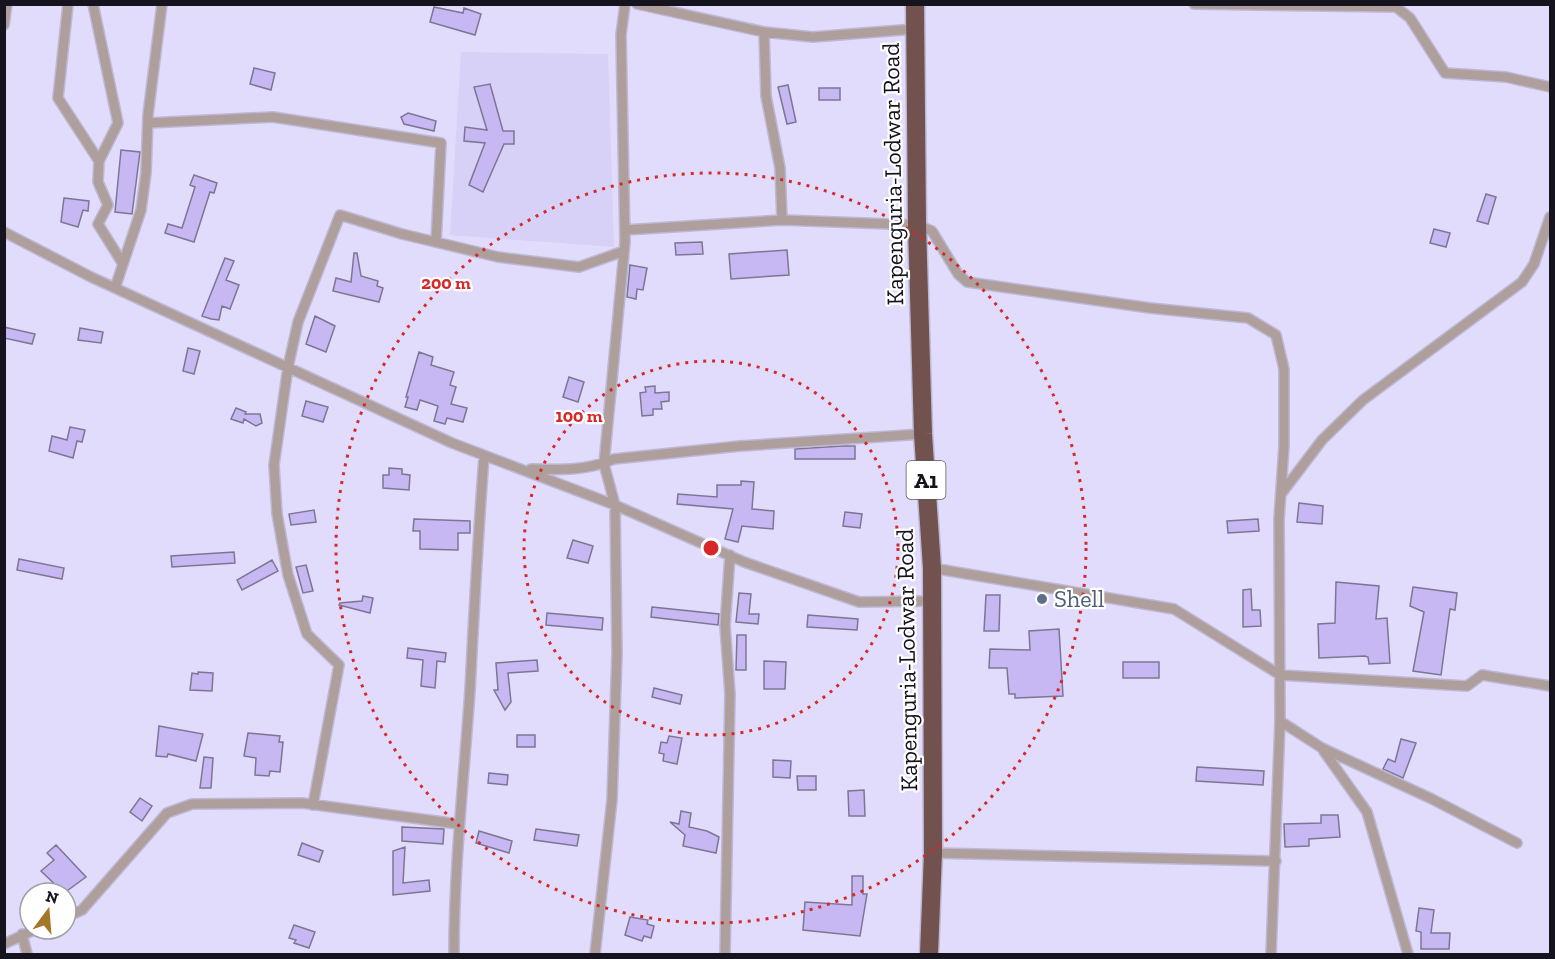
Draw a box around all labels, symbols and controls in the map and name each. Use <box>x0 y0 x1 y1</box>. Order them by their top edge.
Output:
street label: Kapenguria-Lodwar Road <box>876 42 909 306</box>
text: 200 m <box>421 272 471 294</box>
text: 100 m <box>555 405 603 427</box>
road number: A1 <box>906 461 946 499</box>
street label: Kapenguria-Lodwar Road <box>890 528 923 792</box>
centre of rings <box>701 538 721 558</box>
place label: Shell <box>1054 584 1104 613</box>
marker: Shell <box>1035 592 1049 606</box>
north arrow <box>18 881 78 941</box>
text: N <box>44 886 60 908</box>

